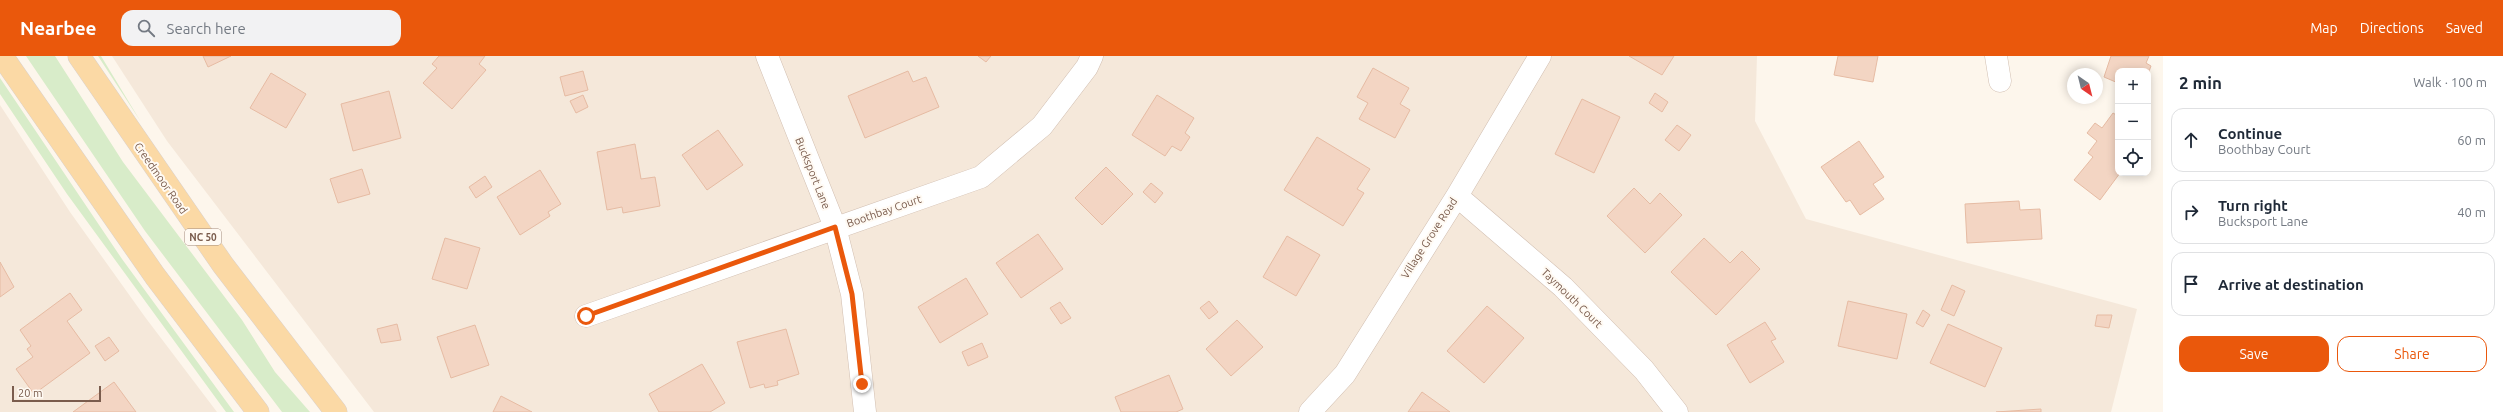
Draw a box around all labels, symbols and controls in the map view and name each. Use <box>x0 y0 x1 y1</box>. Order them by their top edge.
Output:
search box <box>121 10 401 46</box>
text: Nearbee <box>20 17 97 39</box>
icon: search <box>135 17 157 39</box>
text: Search here <box>167 20 246 37</box>
text: Map <box>2310 20 2338 36</box>
text: Directions <box>2360 20 2424 36</box>
text: Saved <box>2446 20 2483 36</box>
north arrow <box>2067 68 2103 104</box>
map controls <box>2115 68 2151 176</box>
button: + <box>2115 68 2151 104</box>
text: 2 min <box>2179 73 2222 92</box>
text: Walk · 100 m <box>2413 75 2487 89</box>
button: − <box>2115 104 2151 140</box>
text: Continue <box>2218 125 2282 142</box>
icon: ahead <box>2180 129 2202 151</box>
text: 60 m <box>2457 133 2486 147</box>
street label: Bucksport Lane <box>793 135 833 211</box>
street label: Creedmoor Road <box>132 140 190 216</box>
button: locate <box>2115 140 2151 176</box>
text: Boothbay Court <box>2218 142 2311 156</box>
street label: Boothbay Court <box>845 192 924 229</box>
street label: Village Grove Road <box>1398 196 1460 280</box>
text: Turn right <box>2218 197 2288 214</box>
icon: right <box>2180 201 2202 223</box>
text: 40 m <box>2457 205 2486 219</box>
text: Bucksport Lane <box>2218 214 2308 228</box>
road number: NC 50 <box>185 229 221 245</box>
street label: Taymouth Court <box>1539 266 1605 331</box>
icon: arrive <box>2180 273 2202 295</box>
text: Arrive at destination <box>2218 276 2364 293</box>
route start <box>577 307 595 325</box>
button: Save <box>2179 336 2329 372</box>
button: Share <box>2337 336 2487 372</box>
route end <box>853 375 871 393</box>
scale bar <box>12 384 101 403</box>
text: 20 m <box>18 387 42 399</box>

